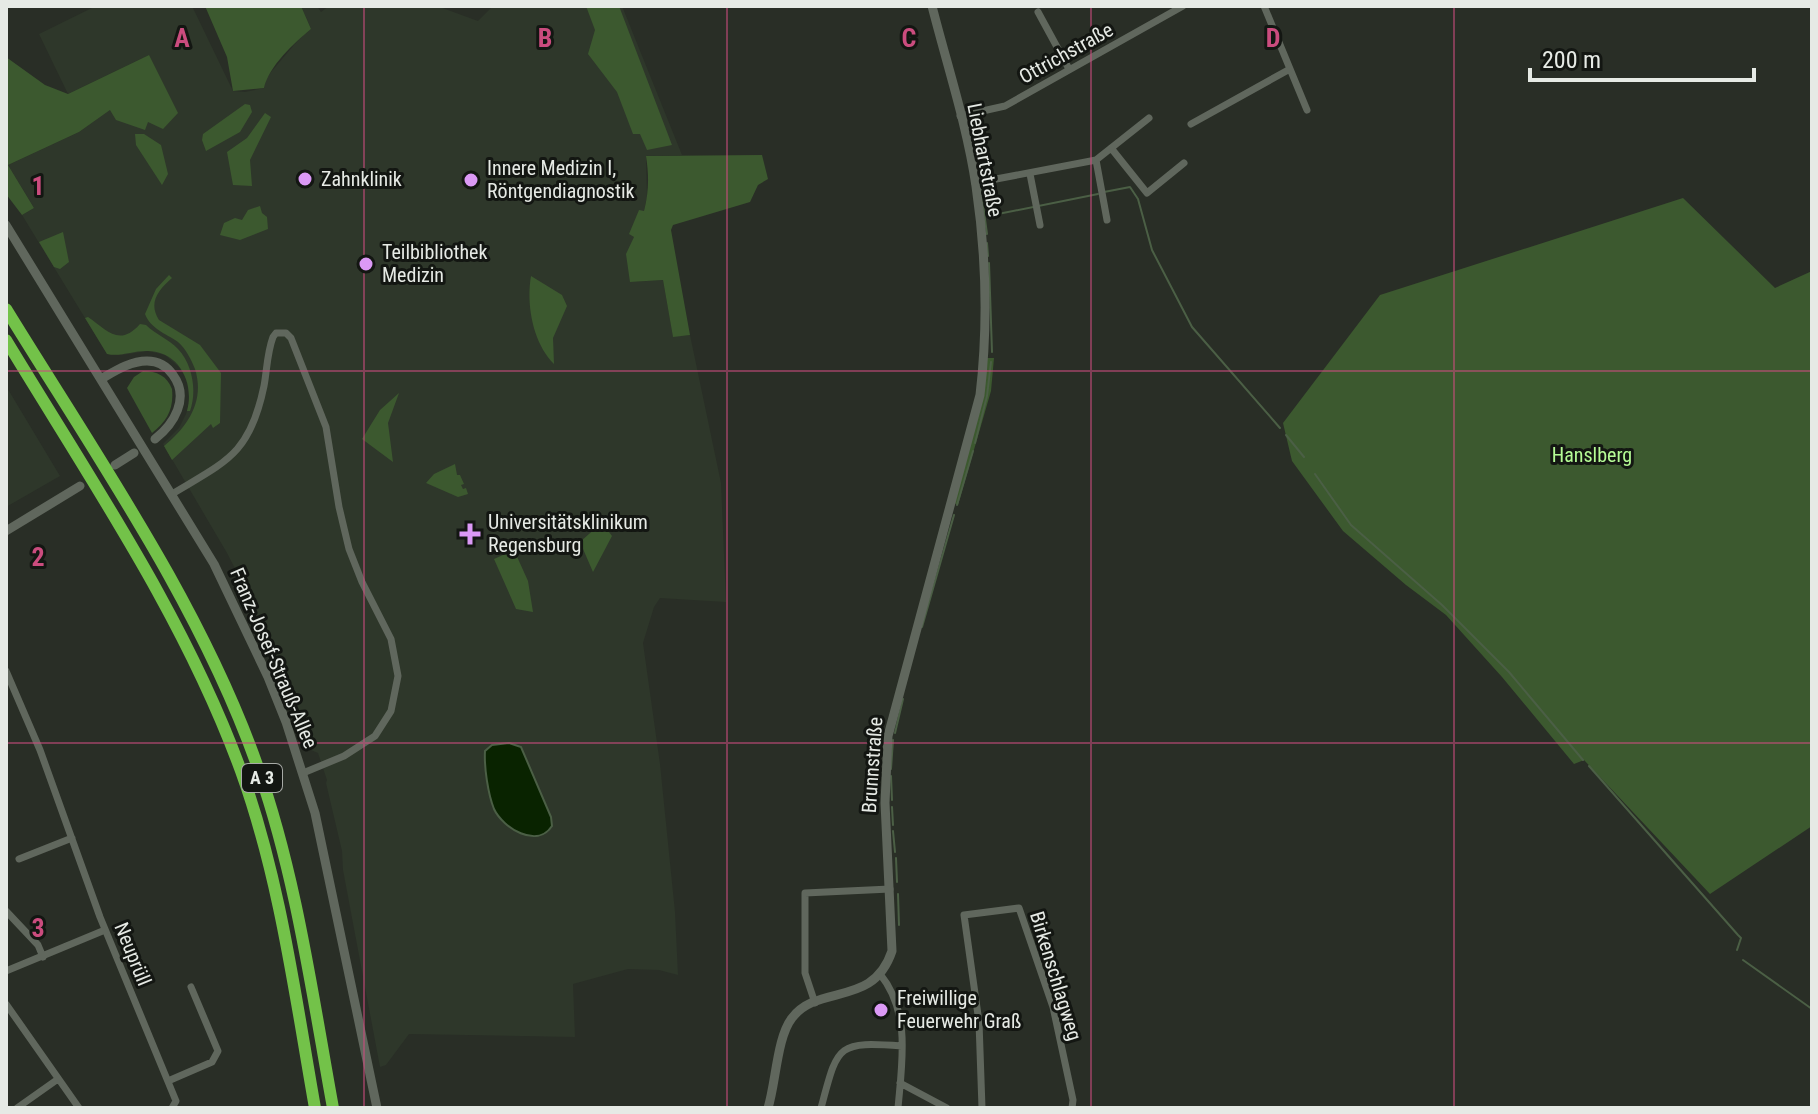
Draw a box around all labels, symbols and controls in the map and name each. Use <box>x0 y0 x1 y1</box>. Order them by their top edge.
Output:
street label: Ottrichstraße <box>1015 17 1117 89</box>
text: A <box>174 23 190 53</box>
text: B <box>538 23 552 53</box>
text: C <box>902 23 917 53</box>
text: D <box>1266 23 1280 53</box>
scale bar <box>1530 32 1754 82</box>
text: 200 m <box>1542 46 1601 74</box>
street label: Liebhartstraße <box>962 101 1008 219</box>
place label: Innere Medizin I, Röntgendiagnostik <box>487 156 635 203</box>
place label: Zahnklinik <box>321 167 402 191</box>
marker: Zahnklinik <box>296 170 314 188</box>
text: 1 <box>31 171 45 201</box>
marker: Innere Medizin I, Röntgendiagnostik <box>462 171 480 189</box>
place label: Teilbibliothek Medizin <box>382 240 488 287</box>
marker: Teilbibliothek Medizin <box>357 255 375 273</box>
park label: Hanslberg <box>1552 443 1632 467</box>
place label: Universitätsklinikum Regensburg <box>488 510 648 557</box>
marker: Universitätsklinikum Regensburg <box>459 523 481 545</box>
text: 2 <box>31 542 45 572</box>
street label: Franz-Josef-Strauß-Allee <box>225 564 323 752</box>
street label: Brunnstraße <box>857 716 887 814</box>
road number: A 3 <box>242 764 282 792</box>
street label: Birkenschlagweg <box>1025 909 1087 1043</box>
text: 3 <box>31 913 45 943</box>
street label: Neuprüll <box>109 919 157 989</box>
place label: Freiwillige Feuerwehr Graß <box>897 986 1021 1033</box>
marker: Freiwillige Feuerwehr Graß <box>872 1001 890 1019</box>

